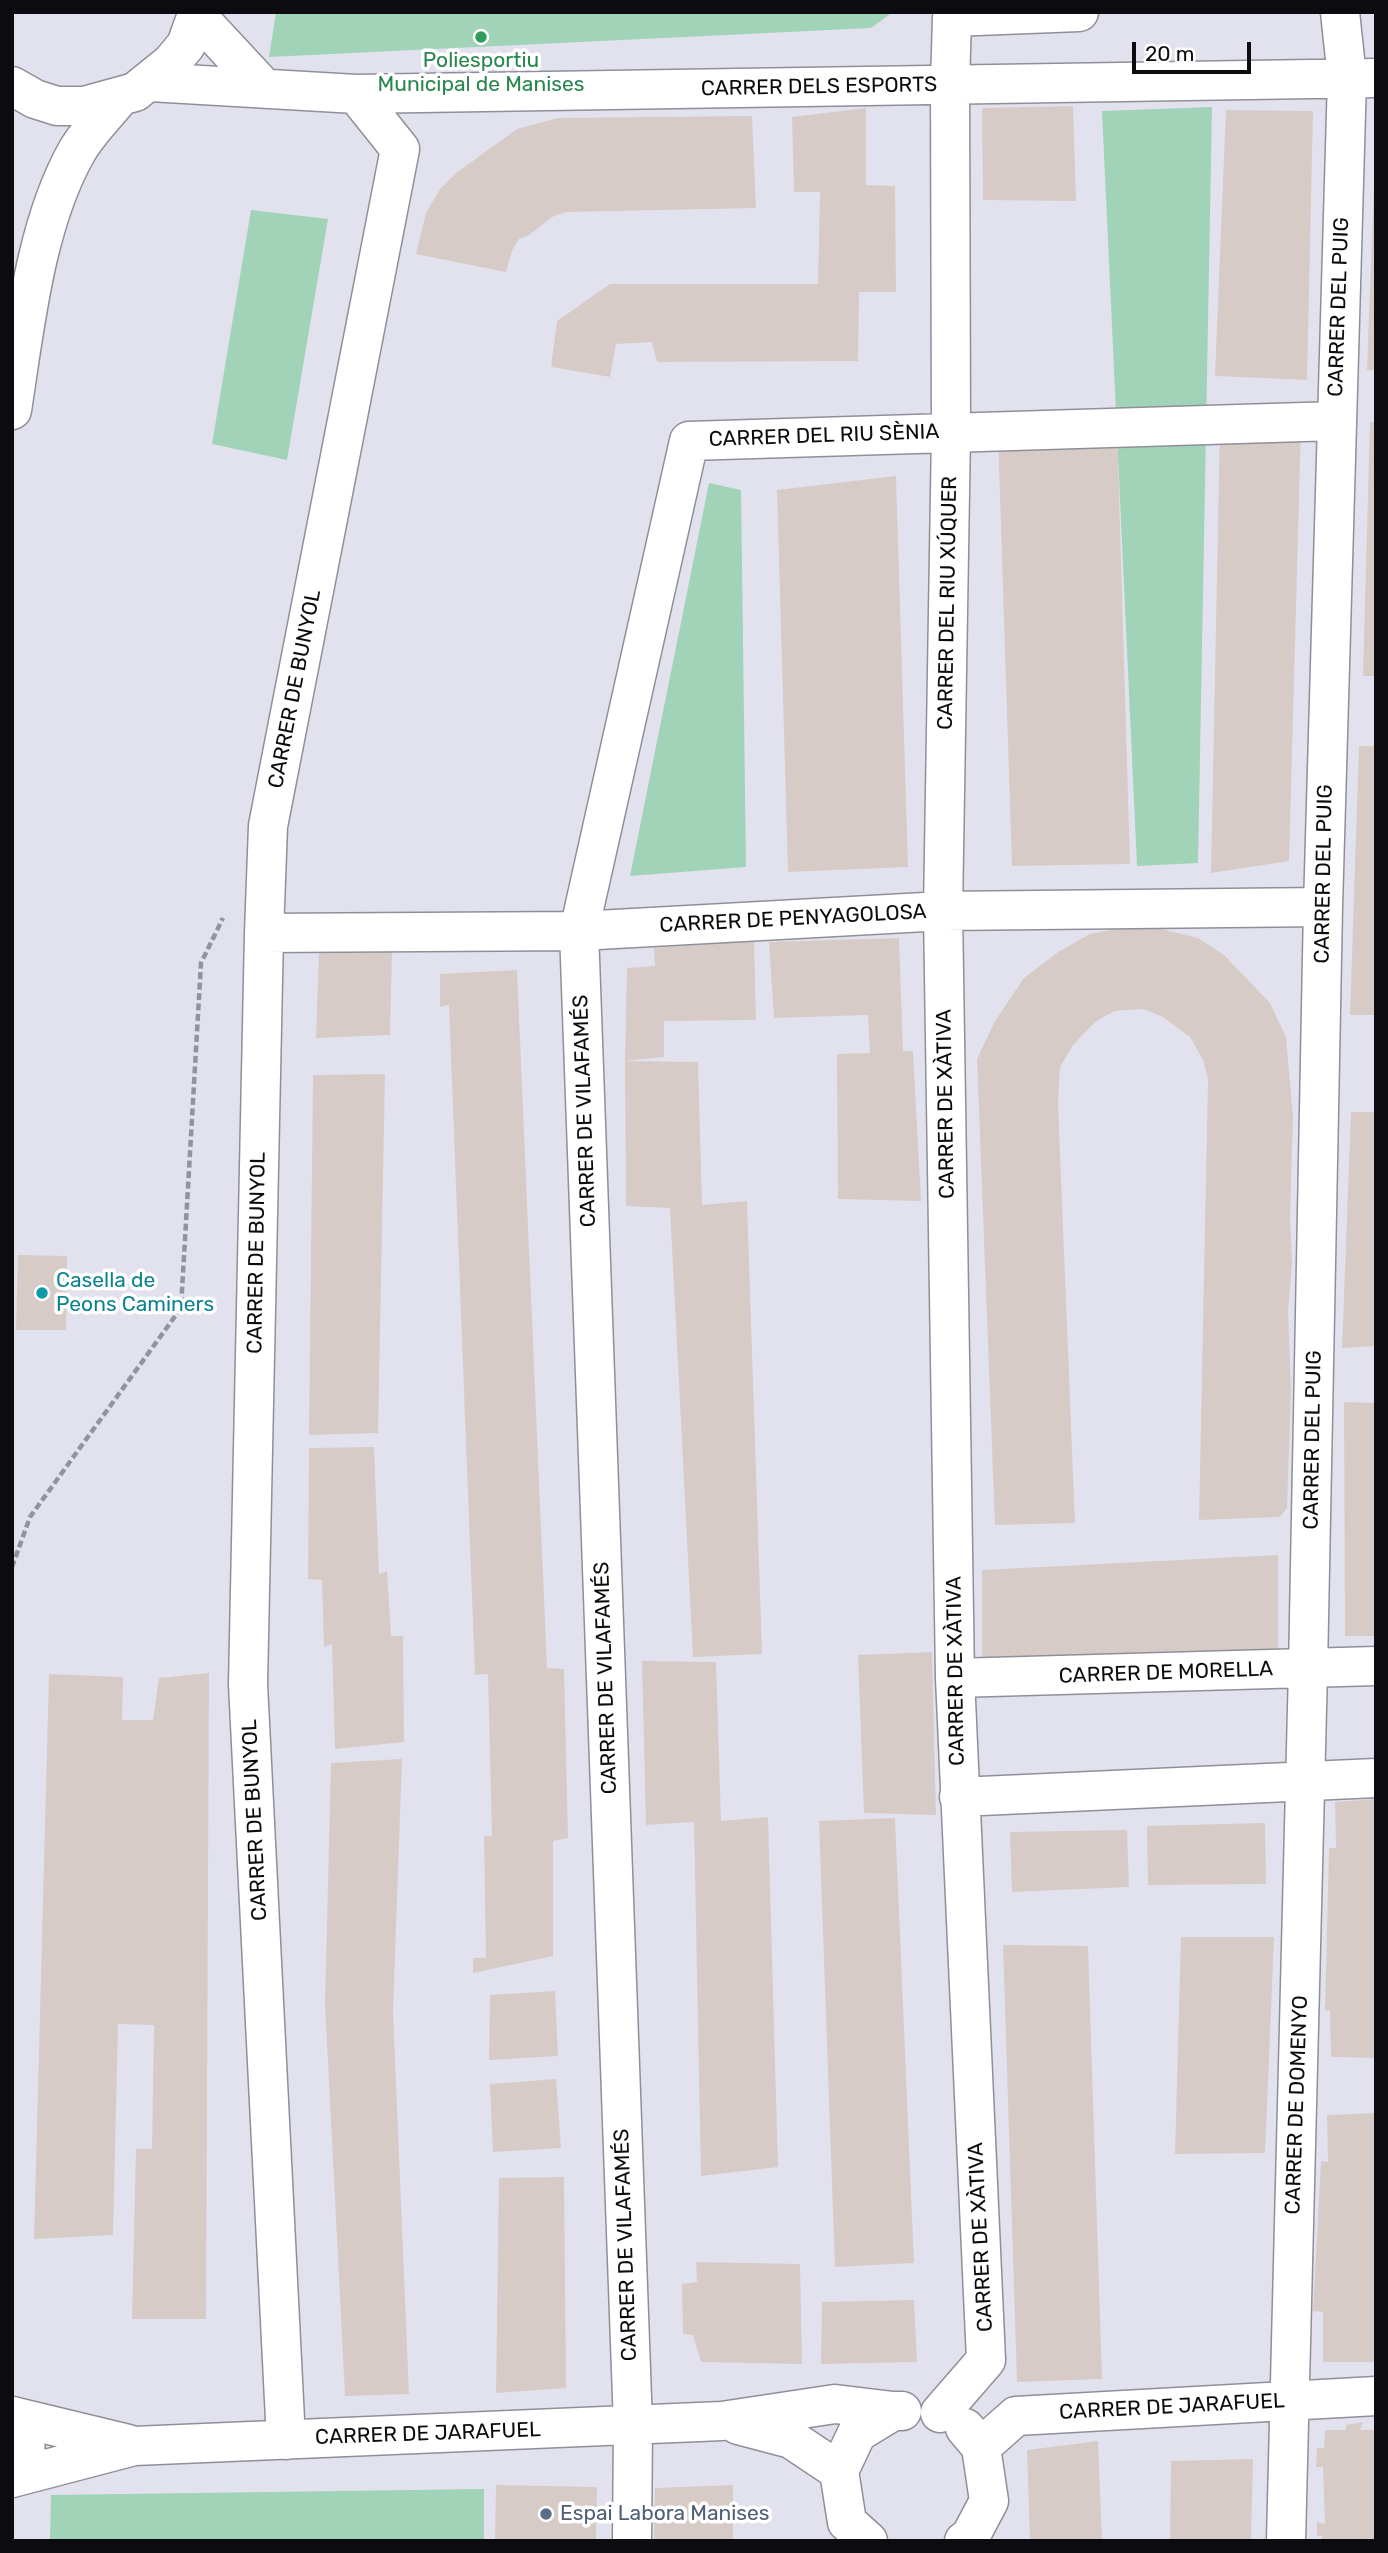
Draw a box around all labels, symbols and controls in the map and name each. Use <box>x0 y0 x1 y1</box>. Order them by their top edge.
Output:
scale bar <box>1136 28 1255 72</box>
marker: Poliesportiu Municipal de Manises <box>473 29 489 45</box>
text: 20 m <box>1145 41 1194 66</box>
place label: Poliesportiu Municipal de Manises <box>378 48 584 98</box>
street label: CARRER DELS ESPORTS <box>701 72 937 102</box>
street label: CARRER DEL PUIG <box>1323 217 1355 397</box>
street label: CARRER DEL RIU SÈNIA <box>708 419 940 453</box>
street label: CARRER DEL RIU XÚQUER <box>933 476 963 730</box>
street label: CARRER DE BUNYOL <box>263 588 327 790</box>
street label: CARRER DEL PUIG <box>1310 784 1338 964</box>
street label: CARRER DE PENYAGOLOSA <box>659 899 927 939</box>
street label: CARRER DE VILAFAMÉS <box>568 994 602 1228</box>
street label: CARRER DE XÀTIVA <box>932 1009 960 1199</box>
street label: CARRER DE BUNYOL <box>243 1152 271 1354</box>
place label: Casella de Peons Caminers <box>56 1268 214 1318</box>
marker: Casella de Peons Caminers <box>34 1285 50 1301</box>
street label: CARRER DEL PUIG <box>1299 1350 1327 1530</box>
street label: CARRER DE VILAFAMÉS <box>589 1561 623 1795</box>
street label: CARRER DE XÀTIVA <box>942 1576 970 1766</box>
street label: CARRER DE MORELLA <box>1058 1657 1274 1689</box>
street label: CARRER DE BUNYOL <box>237 1719 273 1921</box>
street label: CARRER DE DOMENYO <box>1281 1995 1313 2215</box>
street label: CARRER DE VILAFAMÉS <box>609 2128 643 2362</box>
street label: CARRER DE XÀTIVA <box>963 2142 999 2332</box>
street label: CARRER DE JARAFUEL <box>1059 2389 1285 2425</box>
street label: CARRER DE JARAFUEL <box>315 2417 541 2451</box>
place label: Espai Labora Manises <box>560 2501 770 2527</box>
marker: Espai Labora Manises <box>538 2506 554 2522</box>

